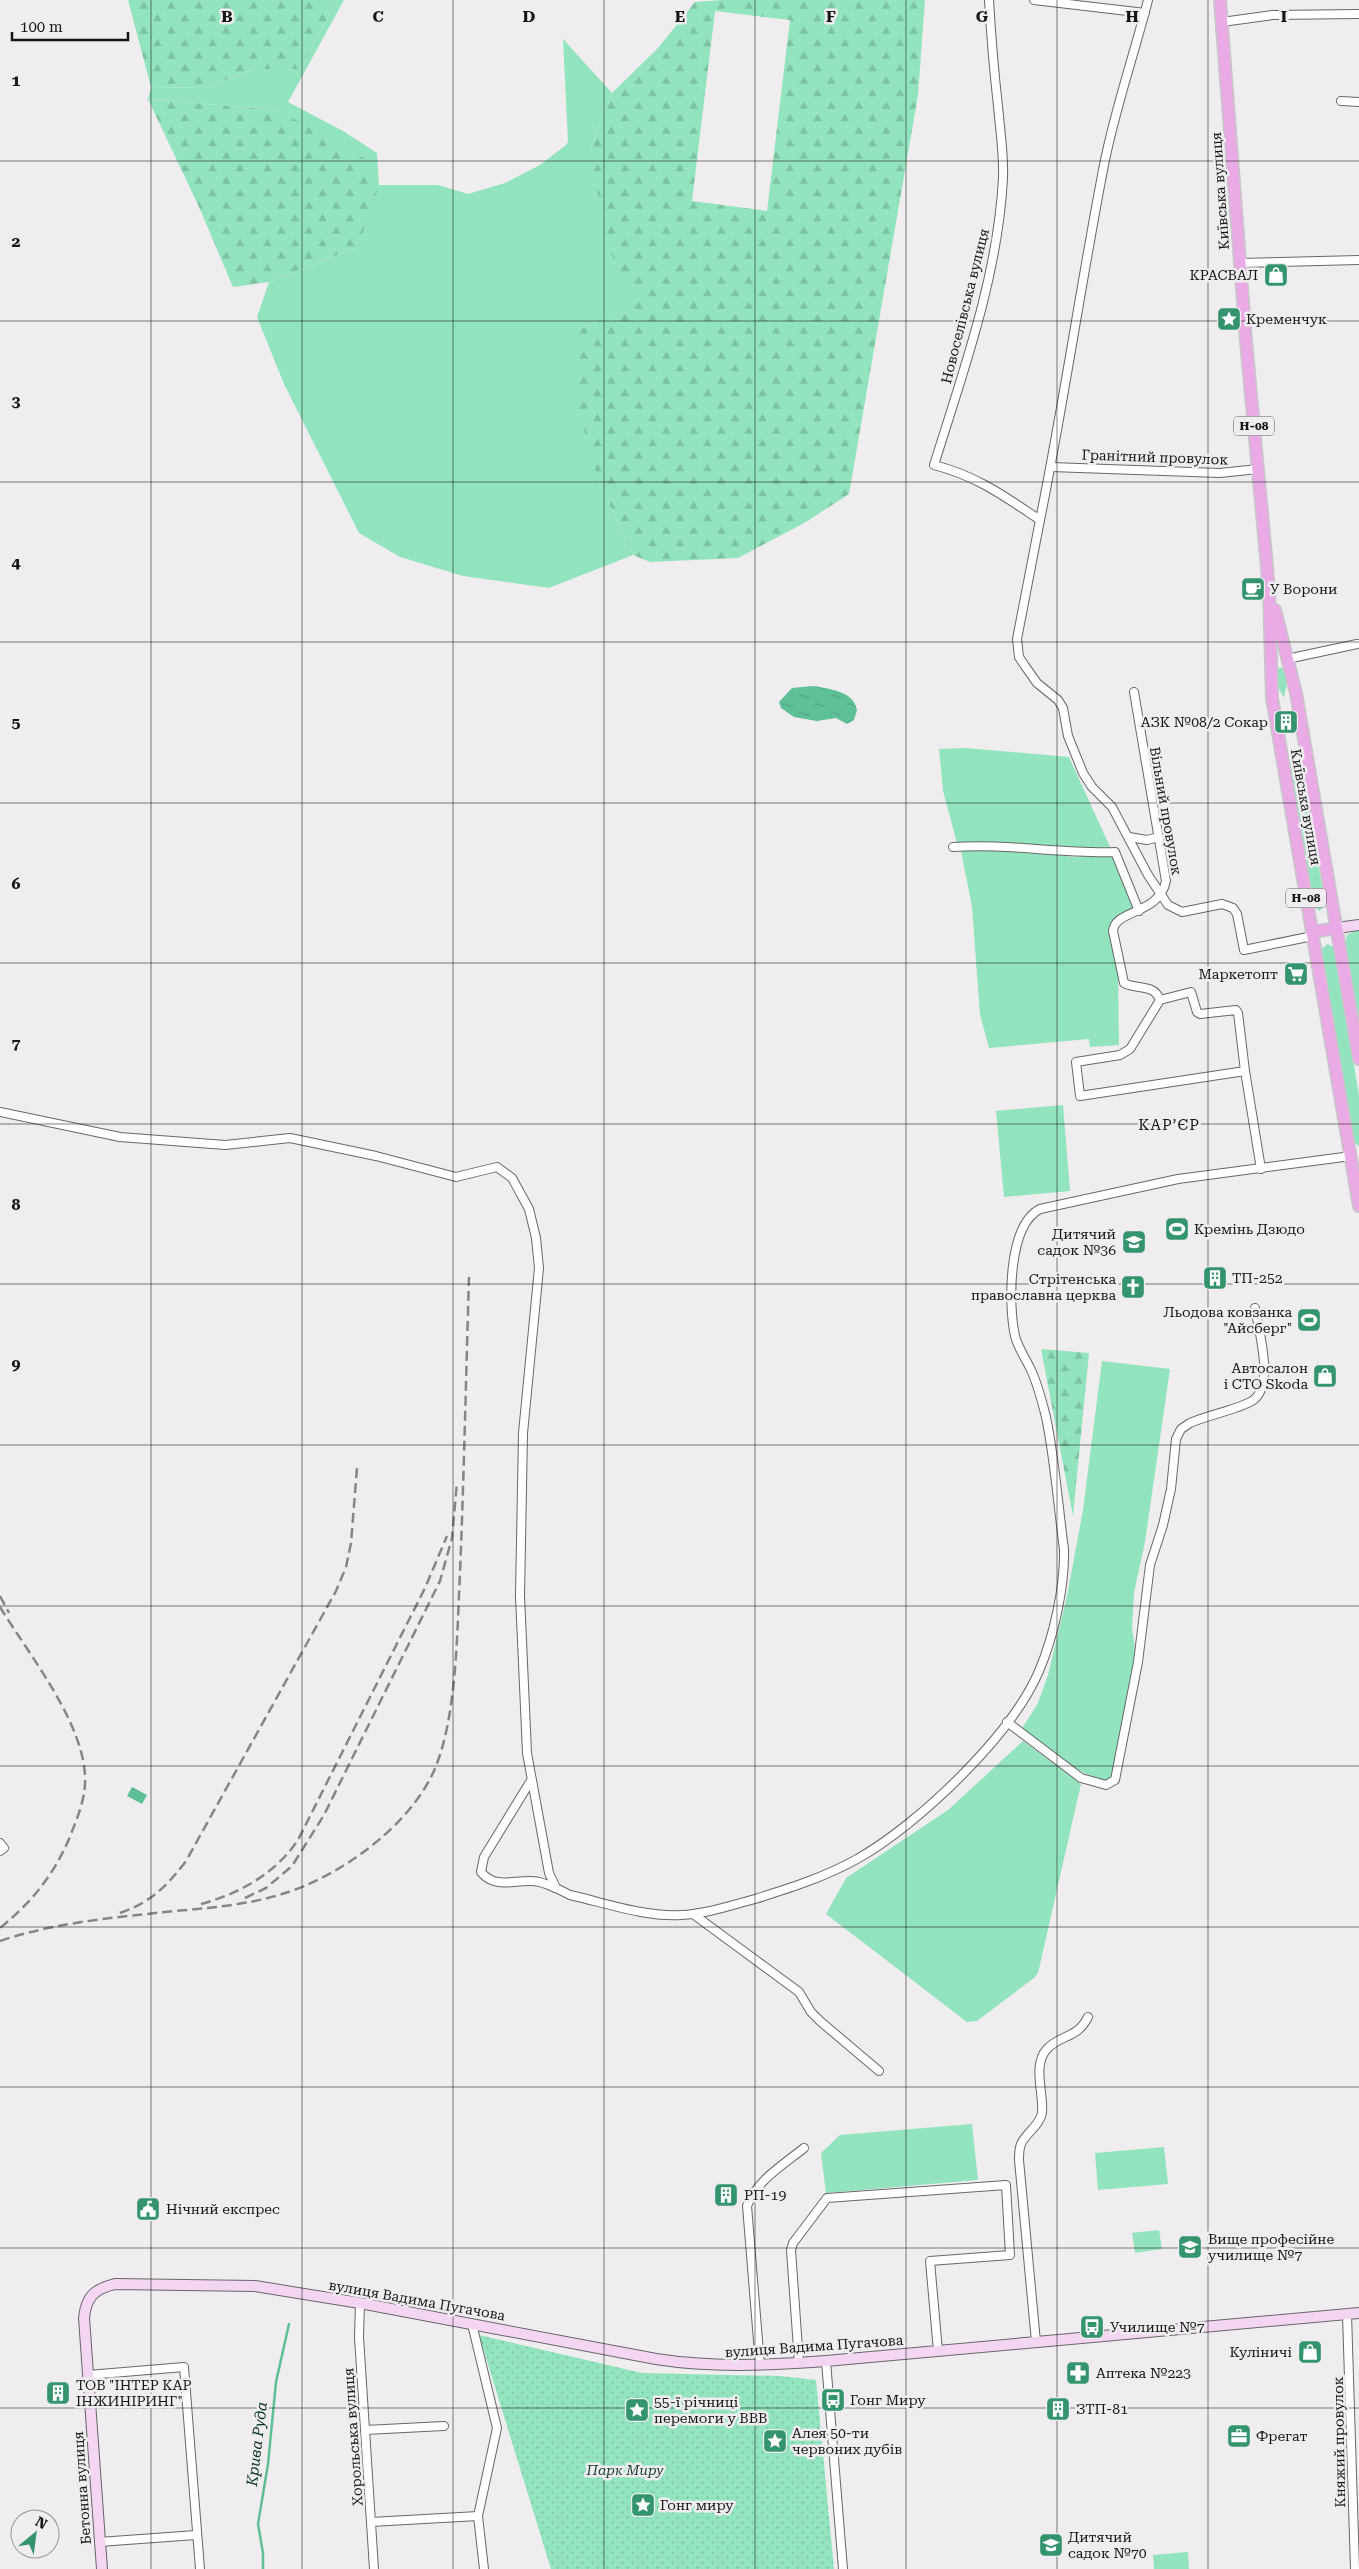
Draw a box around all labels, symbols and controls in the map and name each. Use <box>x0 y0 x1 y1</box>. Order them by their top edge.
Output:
text: B <box>221 7 233 26</box>
text: C <box>372 7 384 26</box>
text: D <box>523 7 536 26</box>
text: E <box>675 7 685 26</box>
text: F <box>826 7 836 26</box>
text: G <box>976 7 989 26</box>
text: H <box>1125 7 1139 26</box>
text: I <box>1281 7 1287 26</box>
scale bar <box>12 10 129 42</box>
text: 100 m <box>20 18 63 36</box>
text: 1 <box>12 71 21 90</box>
street label: Київська вулиця <box>1208 132 1232 250</box>
street label: Новоселівська вулиця <box>938 227 992 385</box>
text: 2 <box>12 232 21 251</box>
shop icon: КРАСВАЛ <box>1263 262 1289 288</box>
place label: КРАСВАЛ <box>1189 267 1258 283</box>
place icon: Кременчук <box>1216 306 1242 332</box>
place label: Кременчук <box>1246 311 1327 327</box>
text: 3 <box>12 392 21 411</box>
road number: Н-08 <box>1234 416 1274 436</box>
street label: Гранітний провулок <box>1082 446 1229 468</box>
text: 4 <box>12 553 21 572</box>
cafe icon: У Ворони <box>1240 576 1266 602</box>
place label: У Ворони <box>1270 581 1337 597</box>
building icon: АЗК №08/2 Сокар <box>1273 709 1299 735</box>
text: 5 <box>12 713 21 732</box>
place label: АЗК №08/2 Сокар <box>1141 714 1268 730</box>
street label: Вільний провулок <box>1147 745 1185 877</box>
street label: Київська вулиця <box>1288 748 1324 866</box>
text: 6 <box>12 874 21 893</box>
road number: Н-08 <box>1286 888 1326 908</box>
supermarket icon: Маркетопт <box>1283 961 1309 987</box>
place label: Маркетопт <box>1199 966 1278 982</box>
text: 7 <box>12 1034 21 1053</box>
district label: КАР’ЄР <box>1138 1116 1200 1134</box>
text: 8 <box>12 1195 21 1214</box>
sports icon: Кремінь Дзюдо <box>1164 1216 1190 1242</box>
place label: Кремінь Дзюдо <box>1194 1221 1305 1237</box>
place label: Дитячий садок №36 <box>1037 1226 1116 1258</box>
school or university icon: Дитячий садок №36 <box>1121 1229 1147 1255</box>
building icon: ТП-252 <box>1202 1265 1228 1291</box>
place label: ТП-252 <box>1232 1270 1283 1286</box>
place label: Стрітенська православна церква <box>971 1271 1116 1303</box>
church icon: Стрітенська православна церква <box>1120 1274 1146 1300</box>
place label: Льодова ковзанка "Айсберг" <box>1163 1304 1292 1336</box>
sports icon: Льодова ковзанка "Айсберг" <box>1296 1307 1322 1333</box>
text: 9 <box>12 1355 21 1374</box>
place label: Автосалон і СТО Skoda <box>1224 1360 1308 1392</box>
shop icon: Автосалон і СТО Skoda <box>1312 1363 1338 1389</box>
building icon: РП-19 <box>713 2182 739 2208</box>
place label: РП-19 <box>744 2187 786 2203</box>
public building icon: Нічний експрес <box>135 2196 161 2222</box>
place label: Нічний експрес <box>166 2201 280 2217</box>
place label: Вище професійне училище №7 <box>1208 2231 1334 2263</box>
school or university icon: Вище професійне училище №7 <box>1177 2234 1203 2260</box>
street label: вулиця Вадима Пугачова <box>328 2277 507 2323</box>
bus stop icon: Училище №7 <box>1079 2314 1105 2340</box>
place label: Училище №7 <box>1110 2319 1205 2335</box>
street label: вулиця Вадима Пугачова <box>724 2332 904 2360</box>
shop icon: Куліничі <box>1297 2339 1323 2365</box>
place label: Куліничі <box>1230 2344 1293 2360</box>
pharmacy icon: Аптека №223 <box>1065 2360 1091 2386</box>
place label: Аптека №223 <box>1096 2365 1191 2381</box>
street label: Хорольська вулиця <box>340 2367 366 2507</box>
street label: Княжий провулок <box>1330 2376 1348 2508</box>
place label: ТОВ "ІНТЕР КАР ІНЖИНІРИНГ" <box>76 2377 192 2409</box>
building icon: ТОВ "ІНТЕР КАР ІНЖИНІРИНГ" <box>45 2380 71 2406</box>
bus stop icon: Гонг Миру <box>820 2387 846 2413</box>
place label: Гонг Миру <box>850 2392 926 2408</box>
place label: 55-ї річниці перемоги у ВВВ <box>654 2394 767 2426</box>
building icon: ЗТП-81 <box>1045 2396 1071 2422</box>
place icon: 55-ї річниці перемоги у ВВВ <box>624 2397 650 2423</box>
water label: Крива Руда <box>243 2401 271 2488</box>
place label: ЗТП-81 <box>1076 2401 1128 2417</box>
office icon: Фрегат <box>1226 2423 1252 2449</box>
place label: Алея 50-ти червоних дубів <box>792 2425 902 2457</box>
place icon: Алея 50-ти червоних дубів <box>762 2428 788 2454</box>
place label: Фрегат <box>1256 2428 1307 2444</box>
street label: Бетонна вулиця <box>70 2431 94 2545</box>
park label: Парк Миру <box>586 2462 664 2478</box>
place icon: Гонг миру <box>630 2492 656 2518</box>
place label: Гонг миру <box>660 2497 734 2513</box>
north arrow <box>10 2509 60 2559</box>
text: N <box>33 2513 50 2532</box>
place label: Дитячий садок №70 <box>1068 2529 1147 2561</box>
school or university icon: Дитячий садок №70 <box>1038 2532 1064 2558</box>

